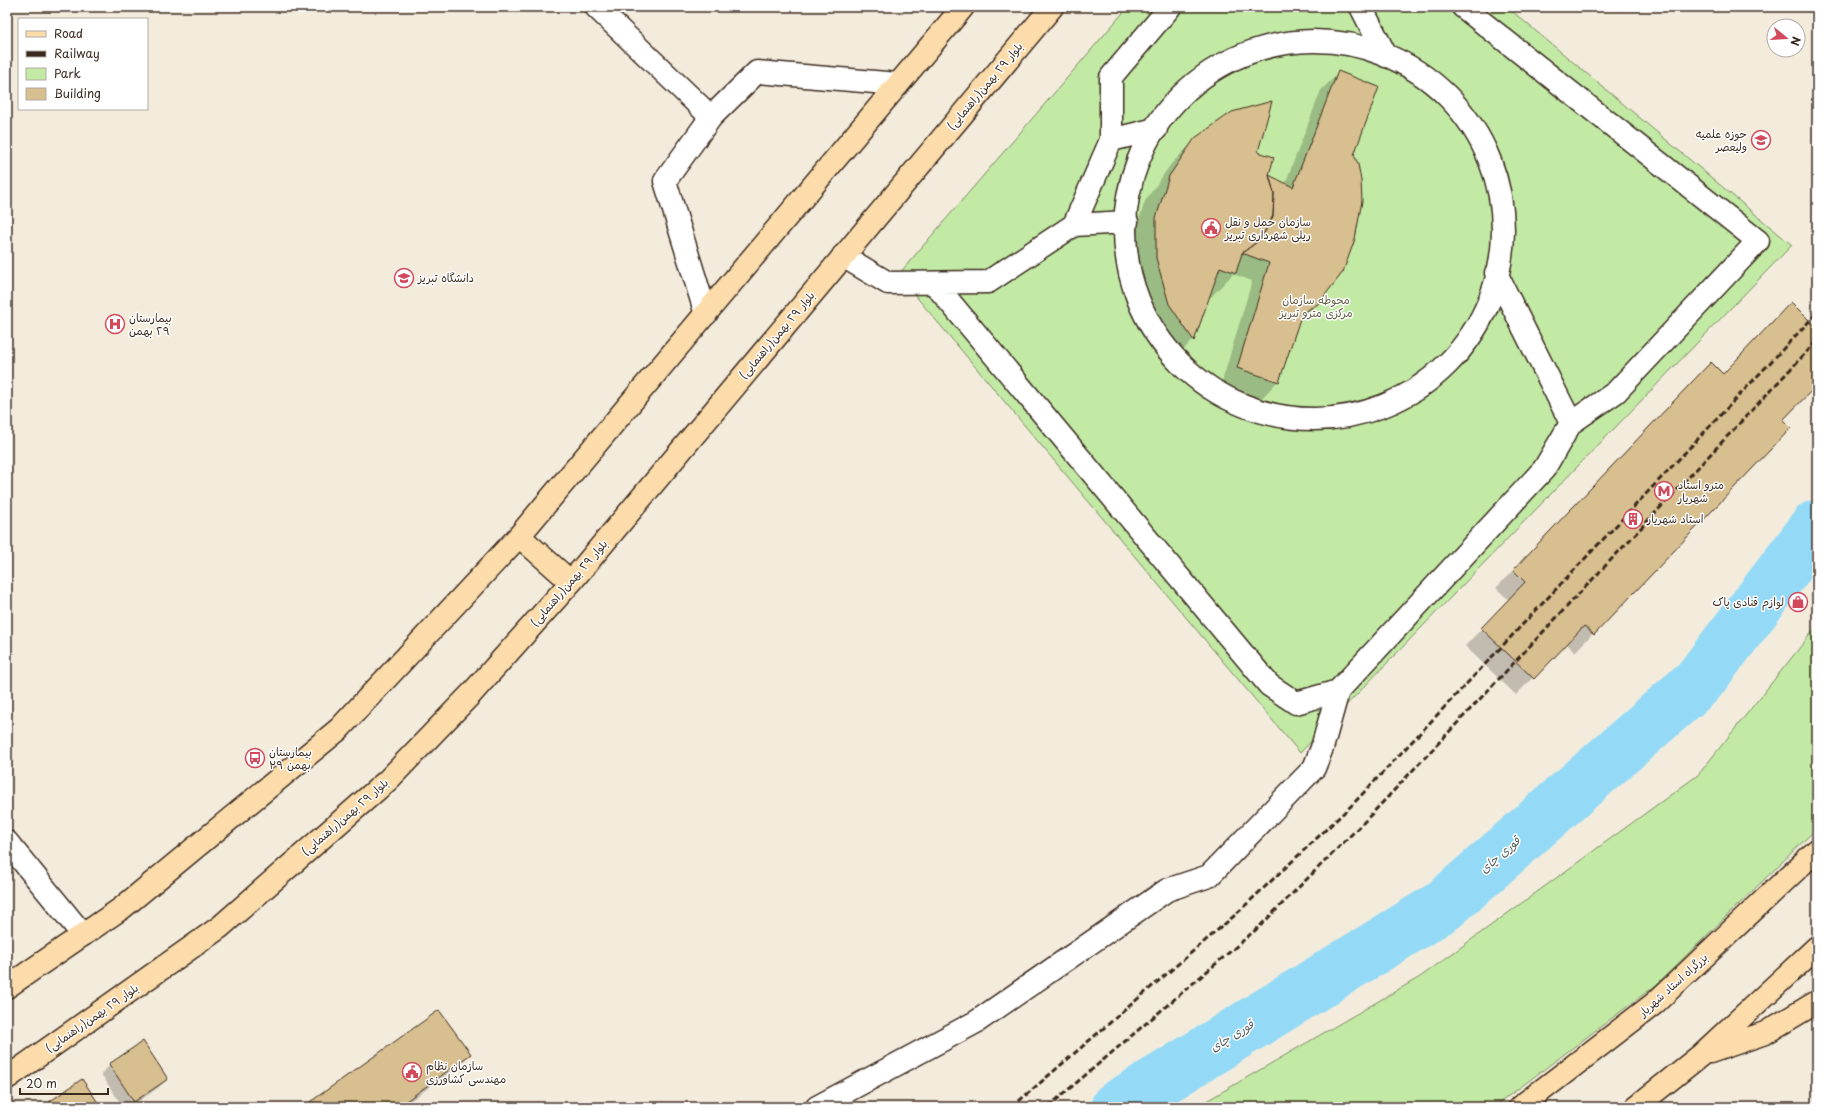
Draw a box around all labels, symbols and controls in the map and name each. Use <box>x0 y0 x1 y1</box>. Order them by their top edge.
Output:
legend <box>18 18 148 110</box>
north arrow <box>1766 18 1806 58</box>
text: Road <box>54 24 83 42</box>
text: N <box>1786 34 1805 48</box>
street label: بلوار ٢٩ بهمن(راهنمایی) <box>943 38 1026 133</box>
text: Railway <box>54 44 100 62</box>
text: Park <box>54 64 81 82</box>
text: Building <box>54 84 101 102</box>
place label: حوزه علمیه ولیعصر <box>1696 125 1747 155</box>
school or university icon: حوزه علمیه ولیعصر <box>1750 129 1772 151</box>
place label: سازمان حمل و نقل ریلی شهرداری تبریز <box>1224 213 1311 243</box>
public building icon: سازمان حمل و نقل ریلی شهرداری تبریز <box>1200 217 1222 239</box>
school or university icon: دانشگاه تبریز <box>393 267 415 289</box>
place label: دانشگاه تبریز <box>417 269 474 286</box>
street label: بلوار ٢٩ بهمن(راهنمایی) <box>735 287 818 382</box>
park label: محوطه سازمان مرکزی مترو تبریز <box>1278 291 1353 321</box>
place label: بیمارستان ٢٩ بهمن <box>129 309 172 339</box>
hospital icon: بیمارستان ٢٩ بهمن <box>104 313 126 335</box>
place label: مترو استاد شهریار <box>1677 476 1724 506</box>
metro station icon: مترو استاد شهریار <box>1653 480 1675 502</box>
building icon: استاد شهریار <box>1622 508 1644 530</box>
place label: استاد شهریار <box>1646 510 1704 527</box>
street label: بلوار ٢٩ بهمن(راهنمایی) <box>526 536 611 630</box>
shop icon: لوازم قنادی پاک <box>1787 591 1809 613</box>
place label: لوازم قنادی پاک <box>1713 593 1784 611</box>
place label: بیمارستان ۲۹ بهمن <box>269 743 312 773</box>
bus stop icon: بیمارستان ۲۹ بهمن <box>244 747 266 769</box>
street label: بلوار ٢٩ بهمن(راهنمایی) <box>298 774 392 859</box>
water label: قوری چای <box>1475 831 1524 877</box>
street label: بزرگراه استاد شهریار <box>1633 949 1711 1021</box>
street label: بلوار ٢٩ بهمن(راهنمایی) <box>42 979 142 1056</box>
water label: قوری چای <box>1206 1014 1258 1056</box>
place label: سازمان نظام مهندسی کشاورزی <box>426 1057 506 1087</box>
public building icon: سازمان نظام مهندسی کشاورزی <box>401 1061 423 1083</box>
scale bar <box>20 1070 108 1096</box>
text: 20 m <box>26 1074 57 1092</box>

